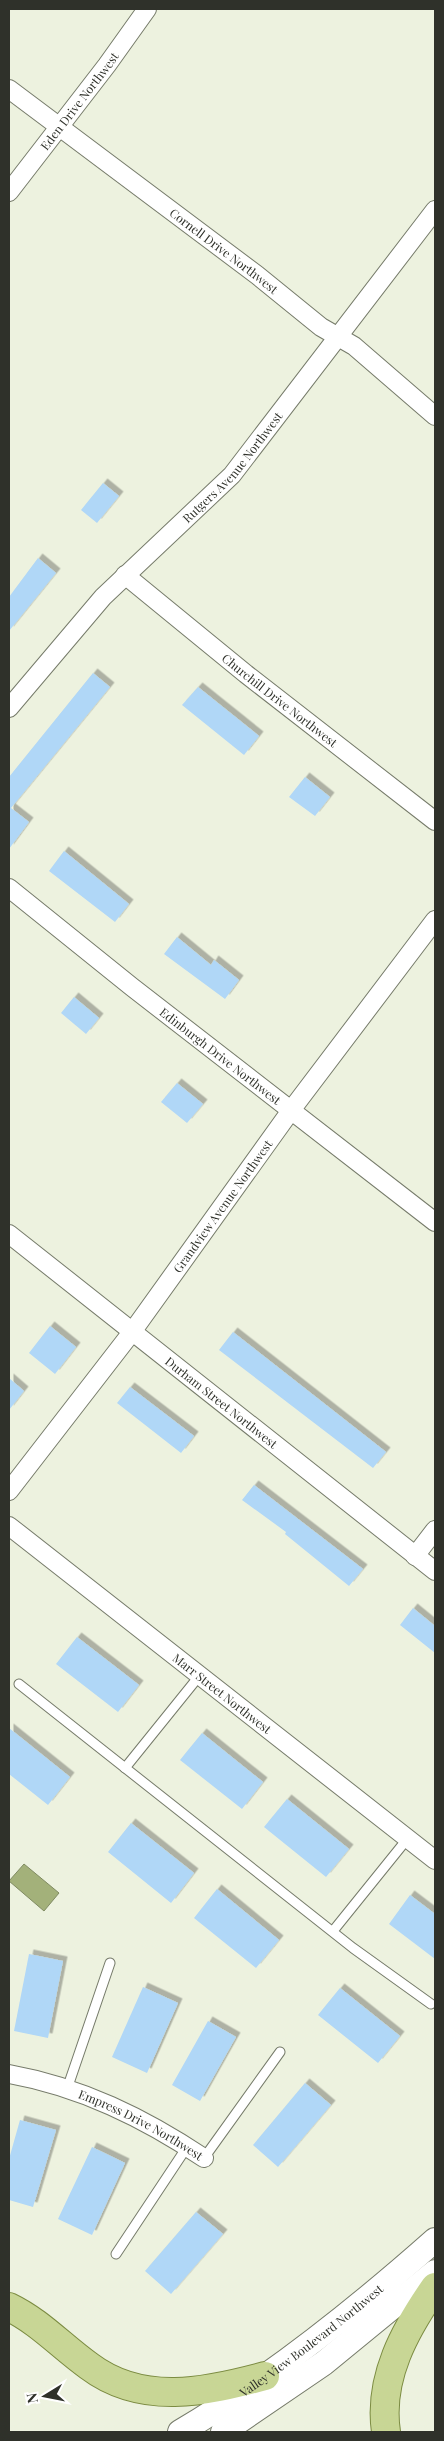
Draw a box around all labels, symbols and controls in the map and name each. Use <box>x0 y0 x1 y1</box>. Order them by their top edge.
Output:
street label: Eden Drive Northwest <box>37 48 122 153</box>
street label: Cornell Drive Northwest <box>167 204 282 297</box>
street label: Rutgers Avenue Northwest <box>179 408 286 526</box>
street label: Churchill Drive Northwest <box>219 650 341 751</box>
street label: Edinburgh Drive Northwest <box>157 1004 285 1108</box>
street label: Grandview Avenue Northwest <box>169 1136 276 1276</box>
street label: Durham Street Northwest <box>162 1353 282 1452</box>
street label: Marr Street Northwest <box>170 1650 275 1737</box>
street label: Empress Drive Northwest <box>76 2085 207 2164</box>
street label: Valley View Boulevard Northwest <box>235 2280 387 2401</box>
north arrow <box>20 2371 70 2421</box>
text: N <box>21 2392 42 2405</box>

